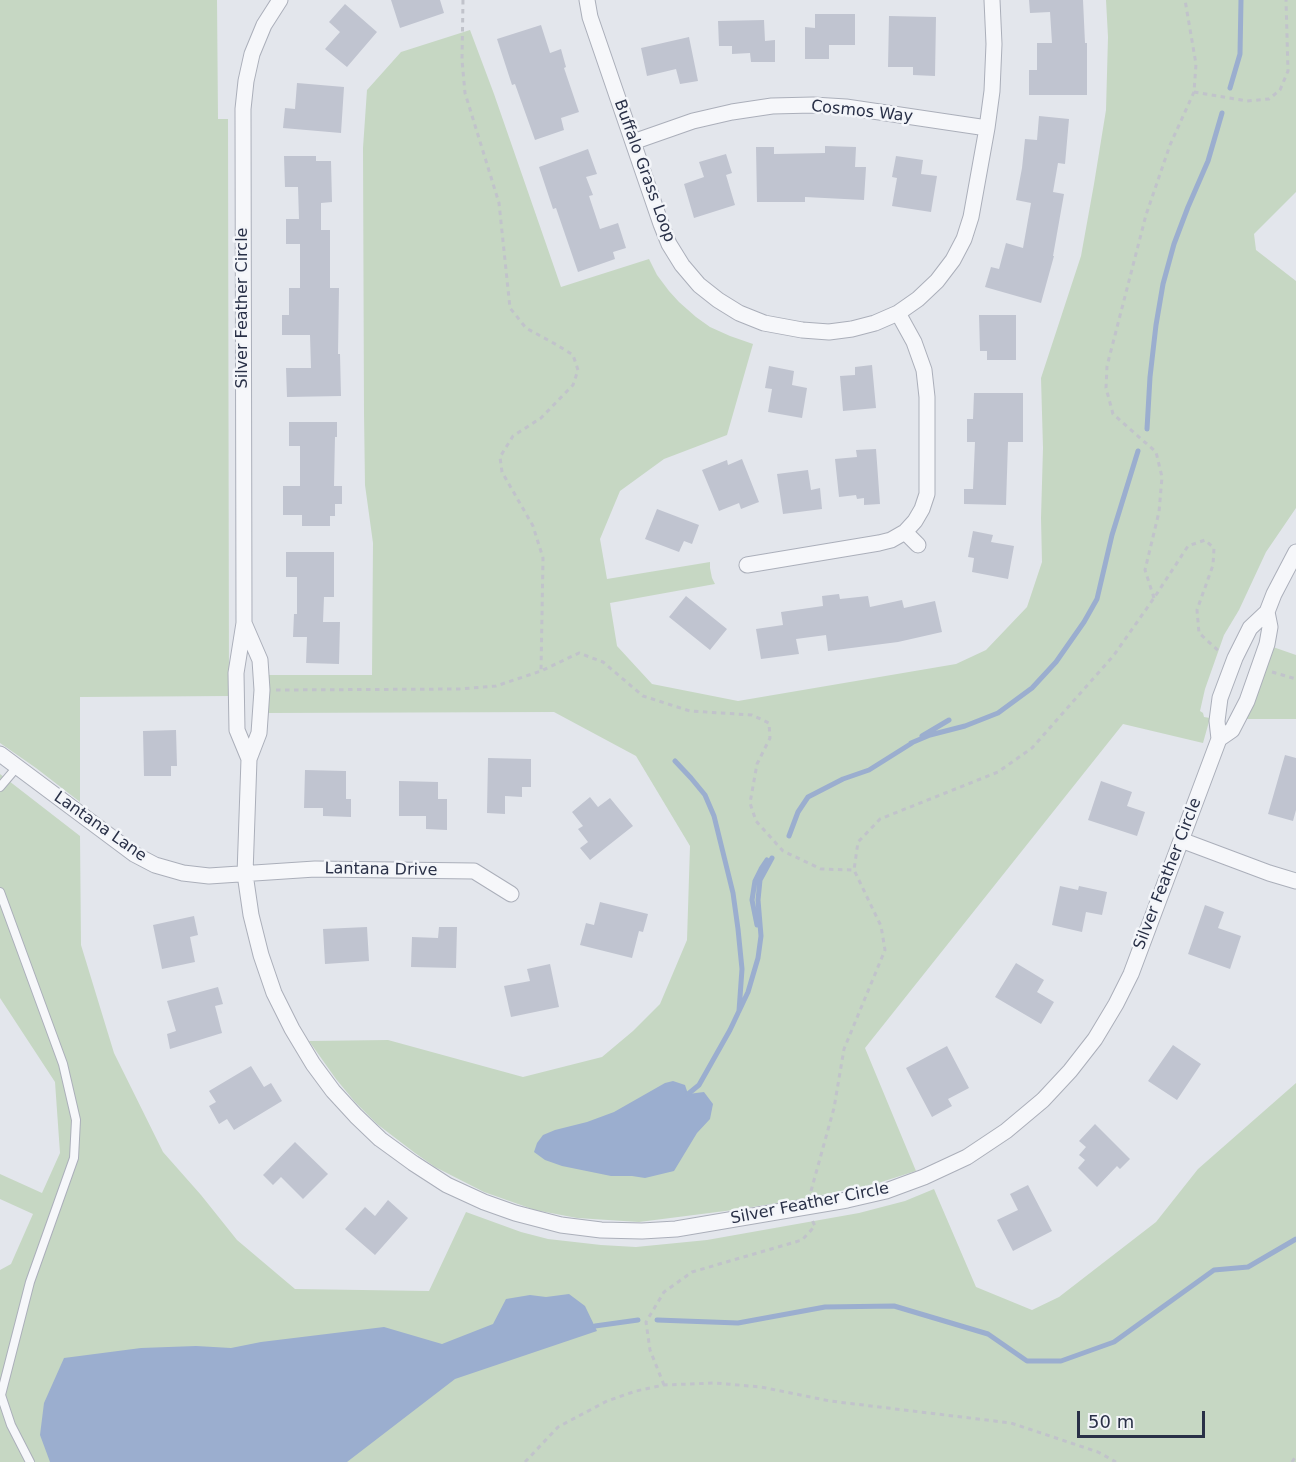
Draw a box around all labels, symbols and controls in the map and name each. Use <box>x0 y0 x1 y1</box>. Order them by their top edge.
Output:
street label: Buffalo Grass Loop <box>609 97 679 245</box>
street label: Cosmos Way <box>810 97 914 127</box>
street label: Silver Feather Circle <box>233 228 253 388</box>
street label: Lantana Lane <box>50 788 150 866</box>
street label: Silver Feather Circle <box>1130 795 1206 953</box>
street label: Lantana Drive <box>325 859 437 881</box>
street label: Silver Feather Circle <box>729 1179 891 1229</box>
scale bar <box>1080 1399 1208 1437</box>
text: 50 m <box>1088 1411 1134 1432</box>

